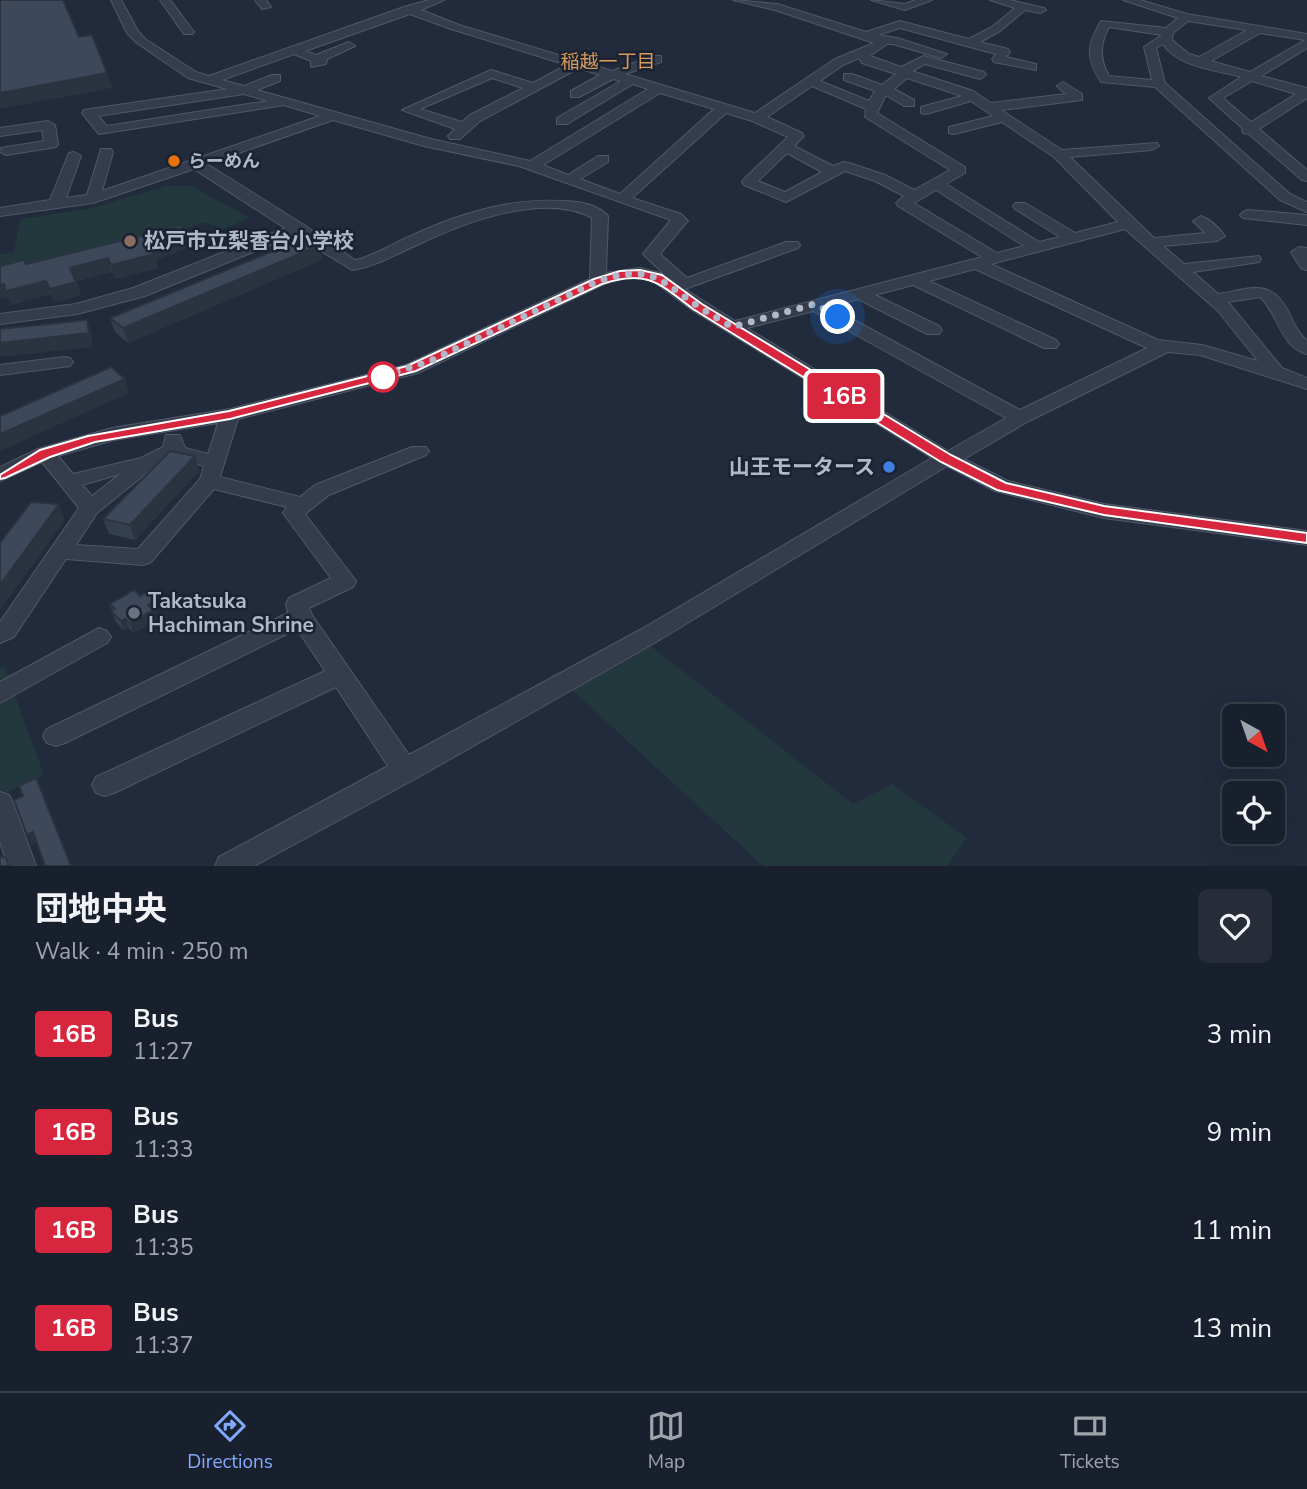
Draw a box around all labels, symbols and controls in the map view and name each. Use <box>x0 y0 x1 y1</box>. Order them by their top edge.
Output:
district label: 稲越一丁目 <box>560 49 656 75</box>
place label: らーめん <box>188 149 260 173</box>
marker: らーめん <box>166 153 182 169</box>
place label: 松戸市立梨香台小学校 <box>144 227 354 255</box>
marker: 松戸市立梨香台小学校 <box>122 233 138 249</box>
your location <box>820 299 855 334</box>
unlabelled marker <box>368 362 398 392</box>
line badge: 16B <box>804 373 884 419</box>
text: 16B <box>821 380 867 412</box>
place label: 山王モータース <box>729 453 875 481</box>
marker: 山王モータース <box>881 459 897 475</box>
place label: Takatsuka Hachiman Shrine <box>148 587 314 639</box>
marker: Takatsuka Hachiman Shrine <box>126 605 142 621</box>
north arrow <box>1222 704 1284 766</box>
map controls <box>1222 704 1285 844</box>
button: locate <box>1222 781 1285 844</box>
text: 団地中央 <box>35 887 167 932</box>
button: heart <box>1198 889 1272 963</box>
text: Walk · 4 min · 250 m <box>35 936 248 967</box>
text: Bus <box>133 1001 179 1036</box>
text: 3 min <box>1207 1017 1272 1052</box>
text: 16B <box>51 1018 96 1050</box>
text: 11:27 <box>133 1036 193 1067</box>
text: Bus <box>133 1099 179 1134</box>
text: 9 min <box>1207 1115 1272 1150</box>
text: 16B <box>51 1116 96 1148</box>
text: 11:33 <box>133 1134 193 1165</box>
text: Bus <box>133 1197 179 1232</box>
text: 11 min <box>1191 1213 1272 1248</box>
text: 16B <box>51 1214 96 1246</box>
text: 11:35 <box>133 1232 193 1263</box>
text: Bus <box>133 1295 179 1330</box>
text: 13 min <box>1191 1311 1272 1346</box>
text: 16B <box>51 1312 96 1344</box>
text: 11:37 <box>133 1330 193 1361</box>
tab: Directions <box>187 1407 273 1475</box>
tab: Map <box>647 1407 685 1475</box>
tab: Tickets <box>1060 1407 1120 1475</box>

